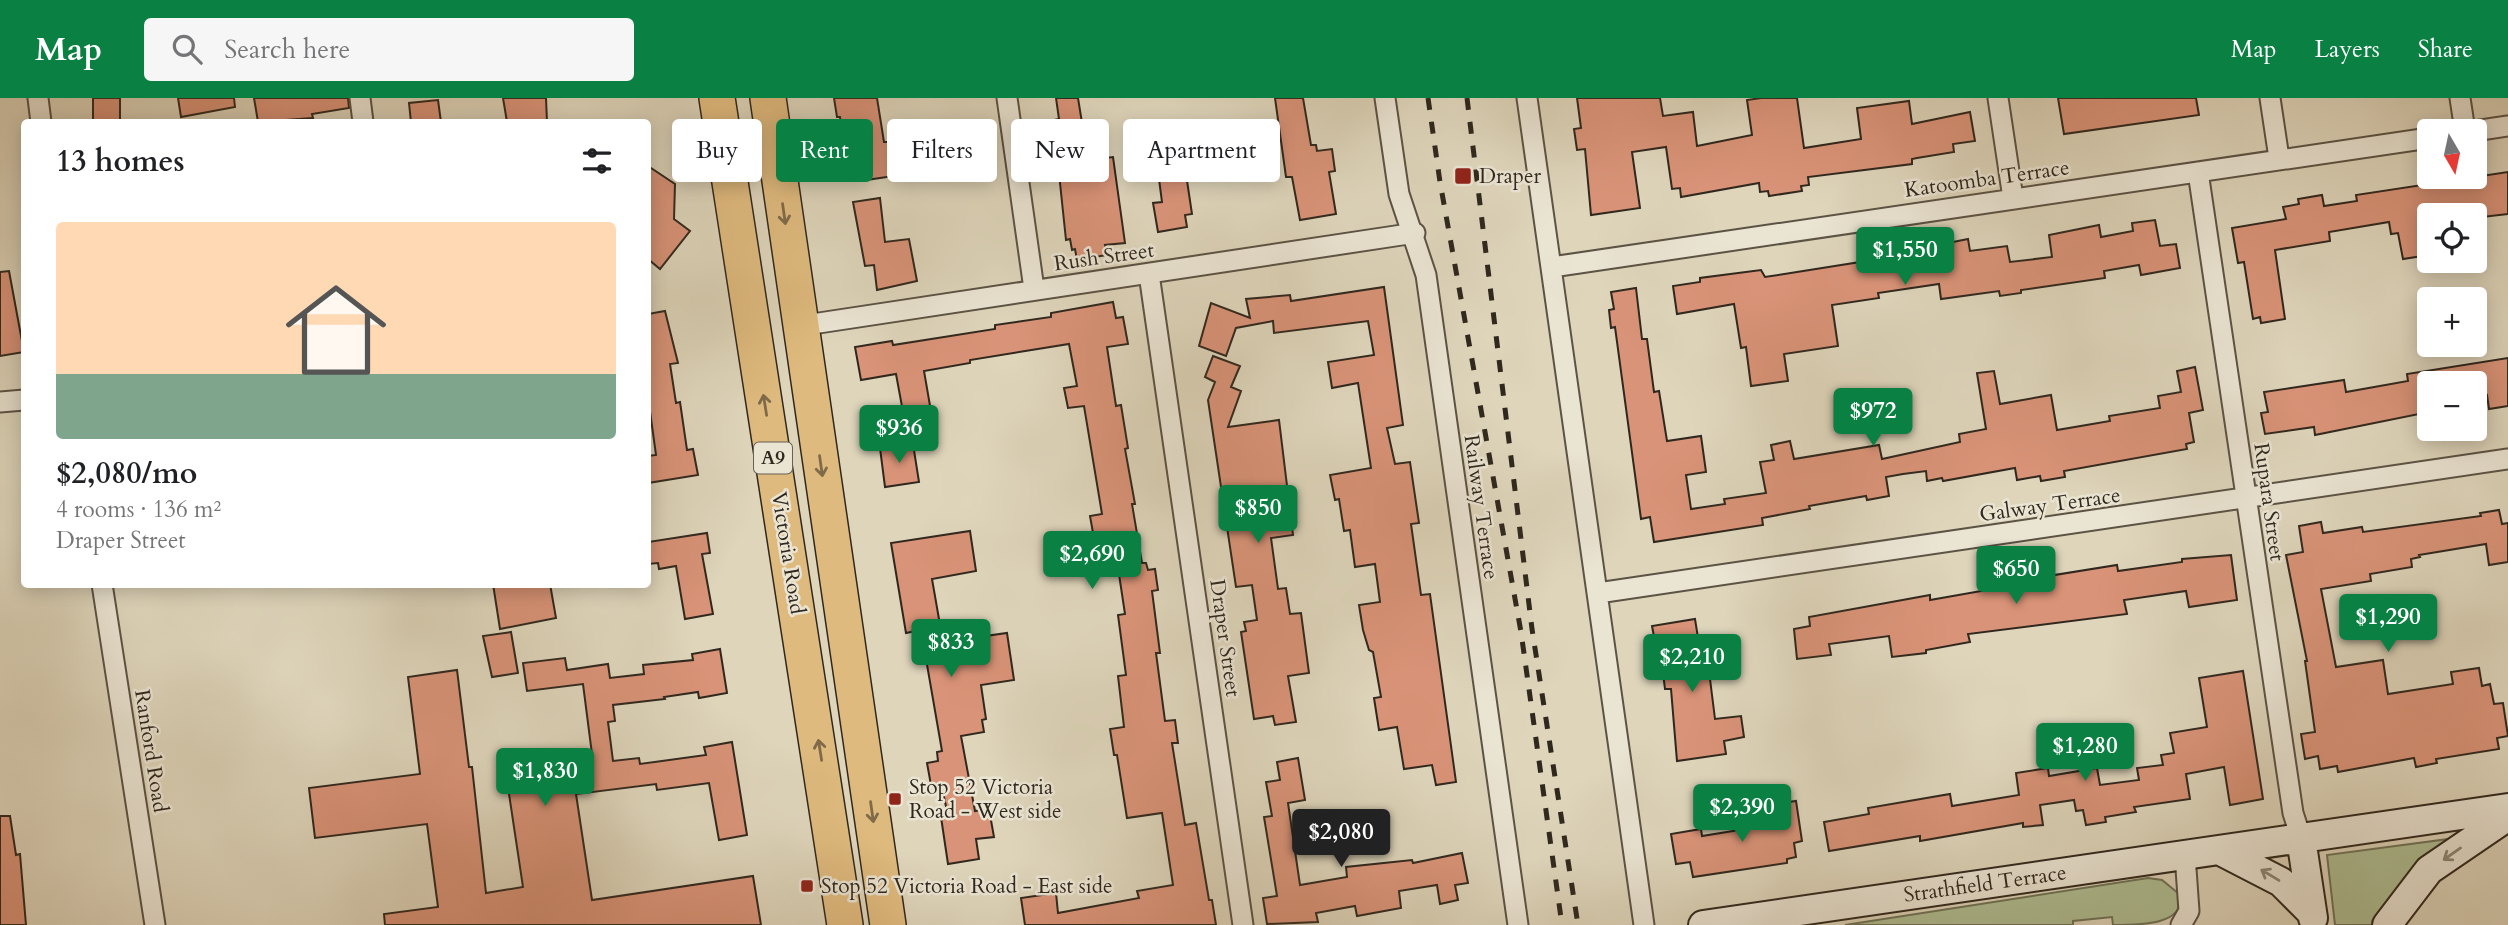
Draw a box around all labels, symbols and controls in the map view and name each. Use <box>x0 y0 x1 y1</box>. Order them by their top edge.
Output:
search box <box>144 18 634 81</box>
text: Map <box>35 27 102 72</box>
icon: search <box>168 30 206 68</box>
text: Search here <box>224 32 350 67</box>
text: Map <box>2231 33 2277 66</box>
text: Layers <box>2315 33 2380 66</box>
text: Share <box>2418 33 2473 66</box>
chip: Buy <box>672 119 762 182</box>
chip: Rent <box>776 119 873 182</box>
chip: Filters <box>887 119 997 182</box>
chip: New <box>1011 119 1109 182</box>
chip: Apartment <box>1123 119 1280 182</box>
north arrow <box>2417 119 2487 189</box>
map controls <box>2417 119 2487 441</box>
text: 13 homes <box>56 141 185 182</box>
icon: filters <box>578 142 616 180</box>
street label: Katoomba Terrace <box>1903 153 2071 205</box>
place label: Draper <box>1479 162 1542 191</box>
marker: Draper <box>1453 166 1473 186</box>
one-way arrow <box>777 202 790 225</box>
button: locate <box>2417 203 2487 273</box>
pin: $1,550 <box>1848 228 1962 287</box>
text: $1,550 <box>1872 234 1938 265</box>
street label: Rush Street <box>1052 236 1156 278</box>
icon: home <box>273 267 399 393</box>
button: + <box>2417 287 2487 357</box>
button: − <box>2417 371 2487 441</box>
pin: $972 <box>1832 388 1914 448</box>
one-way arrow <box>758 394 771 416</box>
text: $972 <box>1849 395 1897 426</box>
pin: $936 <box>858 406 940 465</box>
text: $936 <box>875 412 923 443</box>
street label: Railway Terrace <box>1456 433 1506 581</box>
street label: Rupara Street <box>2246 441 2292 563</box>
road number: A9 <box>754 442 792 474</box>
text: $2,080/mo <box>56 453 197 494</box>
one-way arrow <box>814 454 827 477</box>
street label: Galway Terrace <box>1978 481 2122 529</box>
pin: $850 <box>1217 486 1299 545</box>
street label: Victoria Road <box>764 490 812 616</box>
text: $850 <box>1234 492 1282 523</box>
text: 4 rooms · 136 m² <box>56 494 221 525</box>
text: Draper Street <box>56 525 186 556</box>
pin: $2,690 <box>1035 532 1149 591</box>
text: $2,690 <box>1059 538 1125 569</box>
pin: $650 <box>1975 546 2057 606</box>
text: $650 <box>1992 553 2040 584</box>
street label: Draper Street <box>1202 577 1248 699</box>
pin: $1,290 <box>2331 594 2445 654</box>
text: $1,290 <box>2355 601 2421 632</box>
pin: $833 <box>910 620 992 679</box>
text: $833 <box>927 626 975 657</box>
pin: $2,210 <box>1635 634 1749 694</box>
text: $2,210 <box>1659 641 1725 672</box>
street label: Ranford Road <box>127 688 175 814</box>
pin: $1,280 <box>2028 724 2142 783</box>
text: $1,280 <box>2052 730 2118 761</box>
one-way arrow <box>813 739 826 762</box>
pin: $1,830 <box>488 748 602 808</box>
text: $1,830 <box>512 755 578 786</box>
place label: Stop 52 Victoria Road - West side <box>909 773 1061 826</box>
pin: $2,390 <box>1685 784 1799 844</box>
marker: Stop 52 Victoria Road - West side <box>887 791 903 807</box>
text: $2,390 <box>1709 791 1775 822</box>
one-way arrow <box>866 800 879 823</box>
pin: $2,080 <box>1284 810 1398 869</box>
text: $2,080 <box>1308 816 1374 847</box>
one-way arrow <box>2443 847 2462 861</box>
street label: Strathfield Terrace <box>1902 858 2068 910</box>
one-way arrow <box>2261 868 2281 882</box>
place label: Stop 52 Victoria Road - East side <box>821 872 1112 901</box>
marker: Stop 52 Victoria Road - East side <box>799 878 815 894</box>

